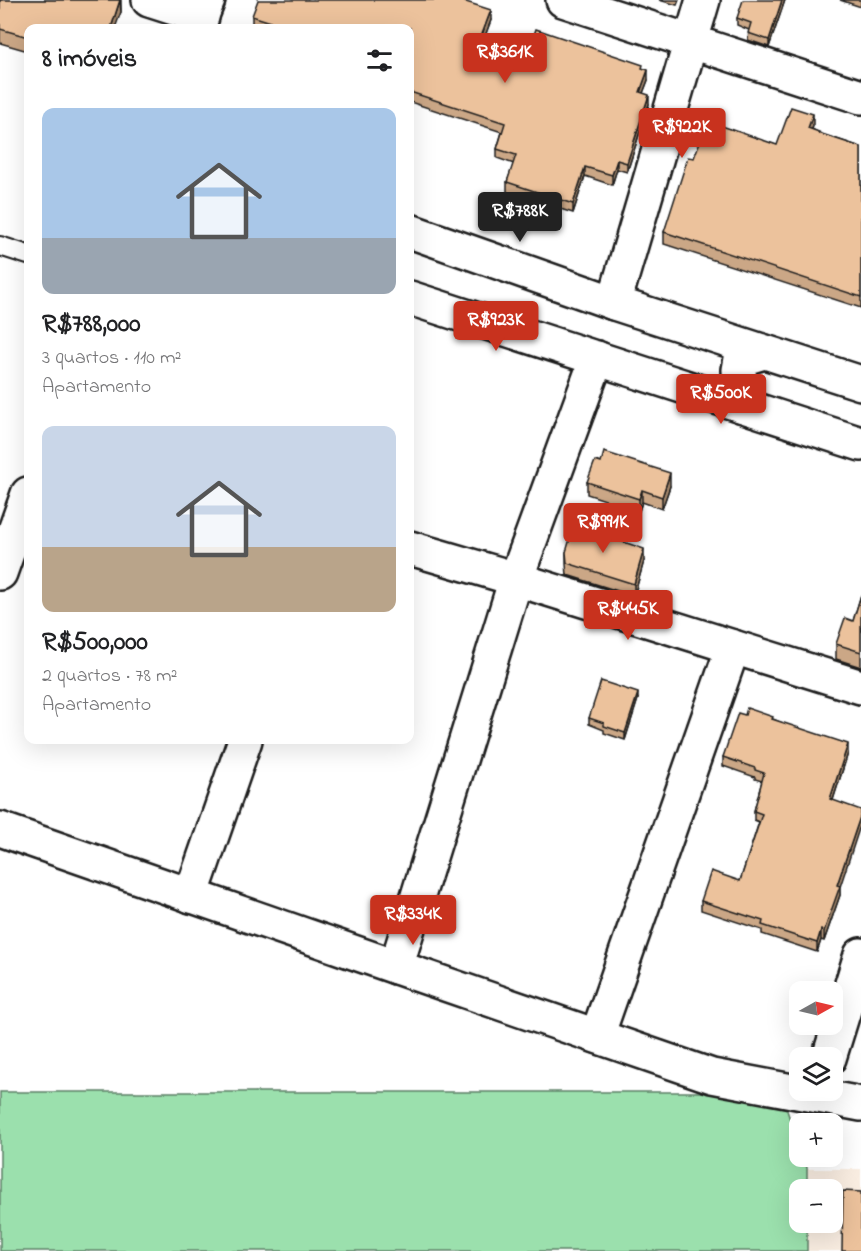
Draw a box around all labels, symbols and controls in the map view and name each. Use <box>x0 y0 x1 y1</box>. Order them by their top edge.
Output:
pin: R$361K <box>456 33 554 84</box>
text: R$361K <box>477 38 533 67</box>
text: 8 imóveis <box>42 41 137 79</box>
icon: filters <box>363 44 396 77</box>
pin: R$922K <box>633 108 731 159</box>
text: R$922K <box>653 113 711 142</box>
icon: home <box>165 147 273 255</box>
pin: R$788K <box>471 192 569 243</box>
text: R$788K <box>492 197 548 226</box>
pin: R$923K <box>447 301 545 352</box>
text: R$788,000 <box>42 306 141 344</box>
text: R$923K <box>467 306 525 335</box>
text: 3 quartos · 110 m² <box>42 344 181 373</box>
text: Apartamento <box>42 373 151 402</box>
pin: R$500K <box>672 374 770 425</box>
text: R$500K <box>690 379 752 408</box>
icon: home <box>165 465 273 573</box>
pin: R$991K <box>554 503 652 554</box>
text: R$991K <box>577 508 629 537</box>
pin: R$445K <box>579 590 677 641</box>
text: R$445K <box>598 595 658 624</box>
text: R$500,000 <box>42 624 148 662</box>
text: 2 quartos · 78 m² <box>42 662 177 691</box>
text: Apartamento <box>42 691 151 720</box>
pin: R$334K <box>364 895 462 946</box>
text: R$334K <box>384 900 442 929</box>
north arrow <box>789 981 843 1035</box>
map controls <box>789 981 843 1233</box>
button: layers <box>789 1047 843 1101</box>
button: + <box>789 1113 843 1167</box>
button: − <box>789 1179 843 1233</box>

